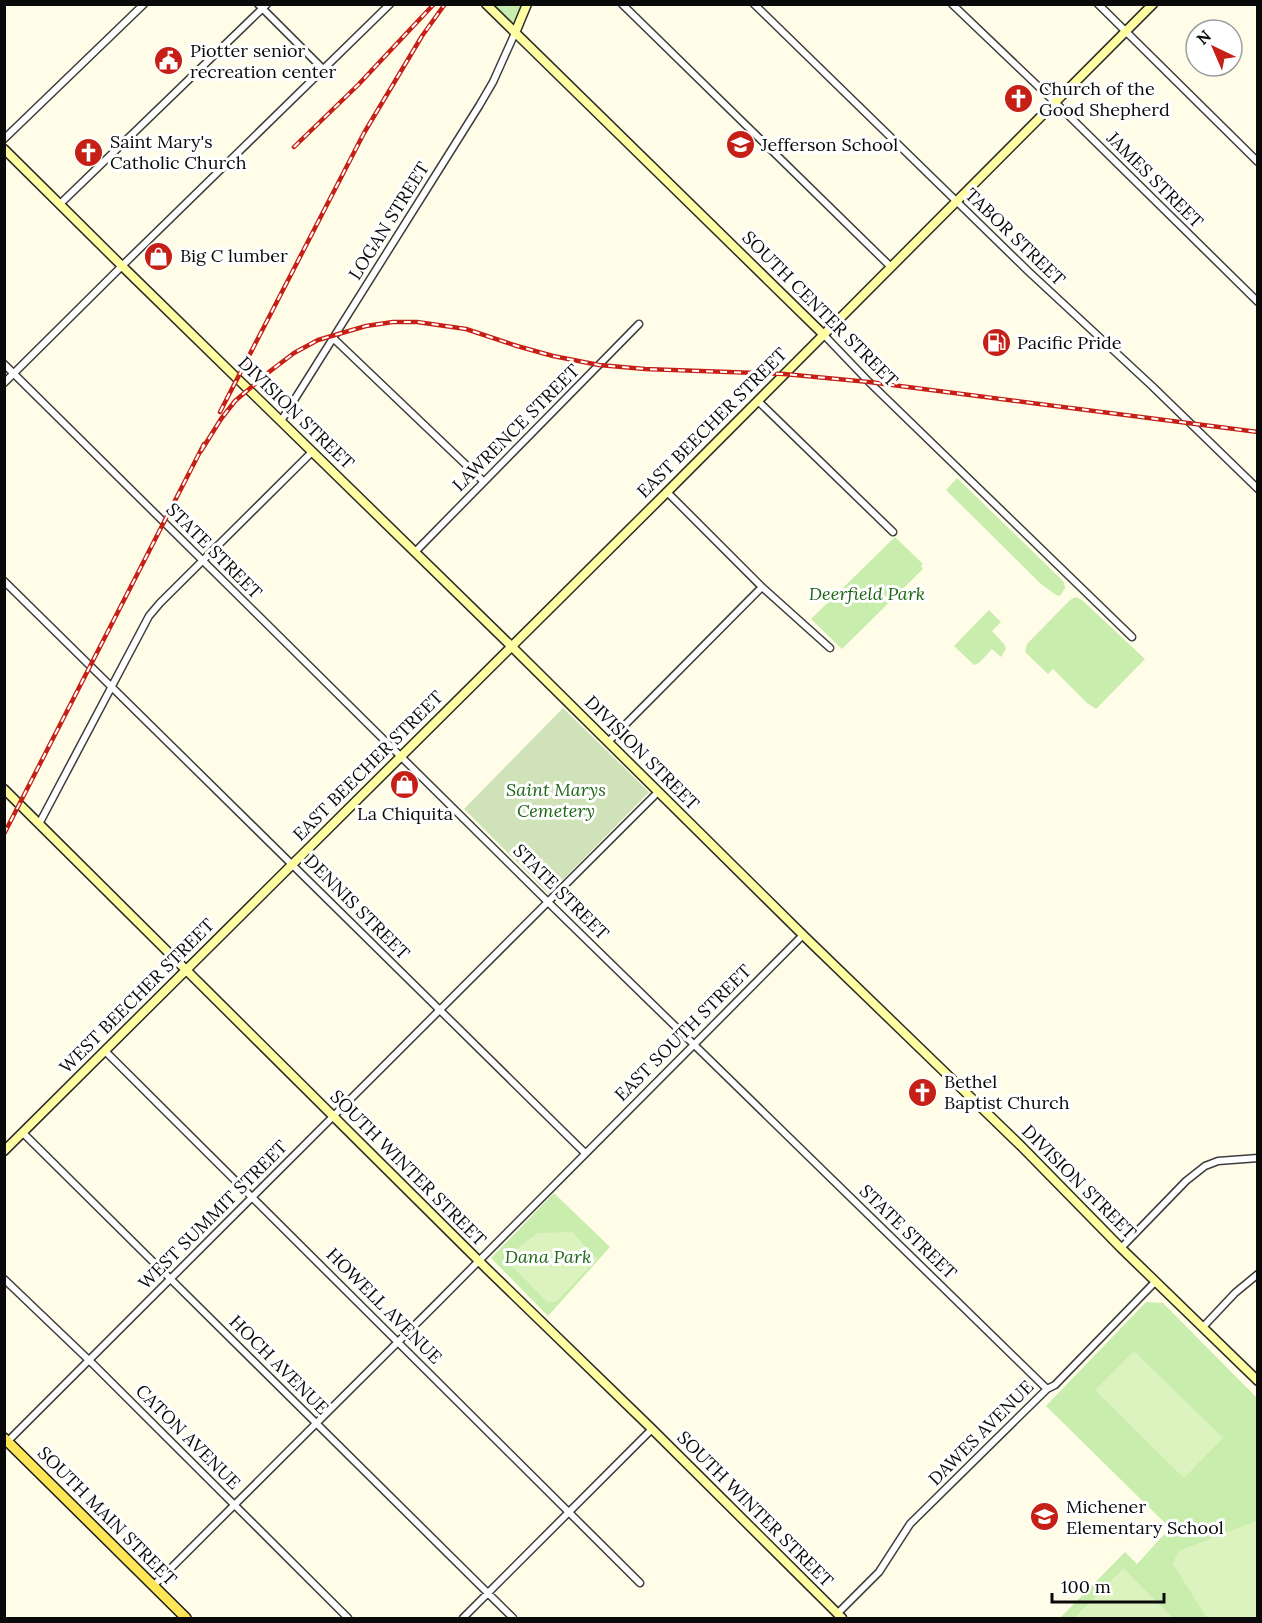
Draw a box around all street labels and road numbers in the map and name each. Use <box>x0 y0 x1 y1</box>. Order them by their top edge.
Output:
street label: JAMES STREET <box>1102 126 1209 233</box>
street label: LOGAN STREET <box>343 157 434 284</box>
street label: TABOR STREET <box>960 183 1071 291</box>
street label: SOUTH CENTER STREET <box>737 226 904 392</box>
street label: EAST BEECHER STREET <box>632 342 792 503</box>
street label: DIVISION STREET <box>233 351 360 474</box>
street label: LAWRENCE STREET <box>447 359 584 496</box>
street label: STATE STREET <box>161 498 268 604</box>
street label: EAST BEECHER STREET <box>288 685 448 846</box>
street label: DIVISION STREET <box>580 691 705 815</box>
street label: STATE STREET <box>508 839 615 945</box>
street label: DENNIS STREET <box>300 849 415 965</box>
street label: WEST BEECHER STREET <box>54 913 219 1078</box>
street label: EAST SOUTH STREET <box>609 959 756 1106</box>
street label: SOUTH WINTER STREET <box>325 1085 492 1251</box>
street label: DIVISION STREET <box>1017 1120 1142 1244</box>
street label: WEST SUMMIT STREET <box>133 1135 292 1294</box>
street label: STATE STREET <box>855 1179 962 1284</box>
street label: HOWELL AVENUE <box>322 1243 447 1368</box>
street label: HOCH AVENUE <box>225 1310 334 1419</box>
street label: DAWES AVENUE <box>923 1375 1038 1490</box>
street label: CATON AVENUE <box>131 1379 246 1494</box>
street label: SOUTH WINTER STREET <box>672 1426 839 1592</box>
street label: SOUTH MAIN STREET <box>33 1441 182 1590</box>

